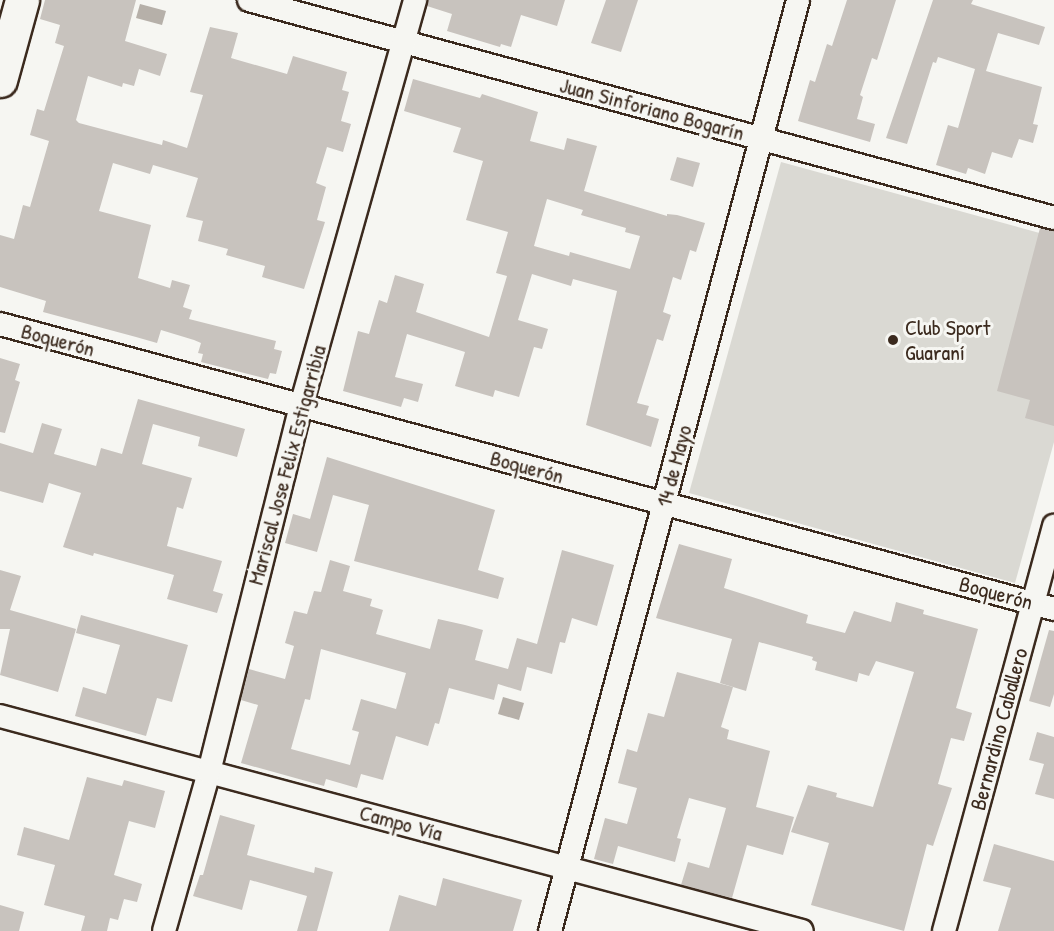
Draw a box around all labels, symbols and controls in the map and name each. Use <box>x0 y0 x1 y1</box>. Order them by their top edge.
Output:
street label: Juan Sinforiano Bogarín <box>557 72 747 146</box>
place label: Club Sport Guaraní <box>905 314 990 366</box>
street label: Boquerón <box>18 318 98 362</box>
marker: Club Sport Guaraní <box>886 333 900 347</box>
street label: Mariscal Jose Felix Estigarribia <box>242 342 332 588</box>
street label: 14 de Mayo <box>650 422 698 510</box>
street label: Boquerón <box>487 445 567 489</box>
street label: Boquerón <box>956 571 1036 615</box>
street label: Bernardino Caballero <box>965 645 1033 813</box>
street label: Campo Vía <box>357 799 445 847</box>

